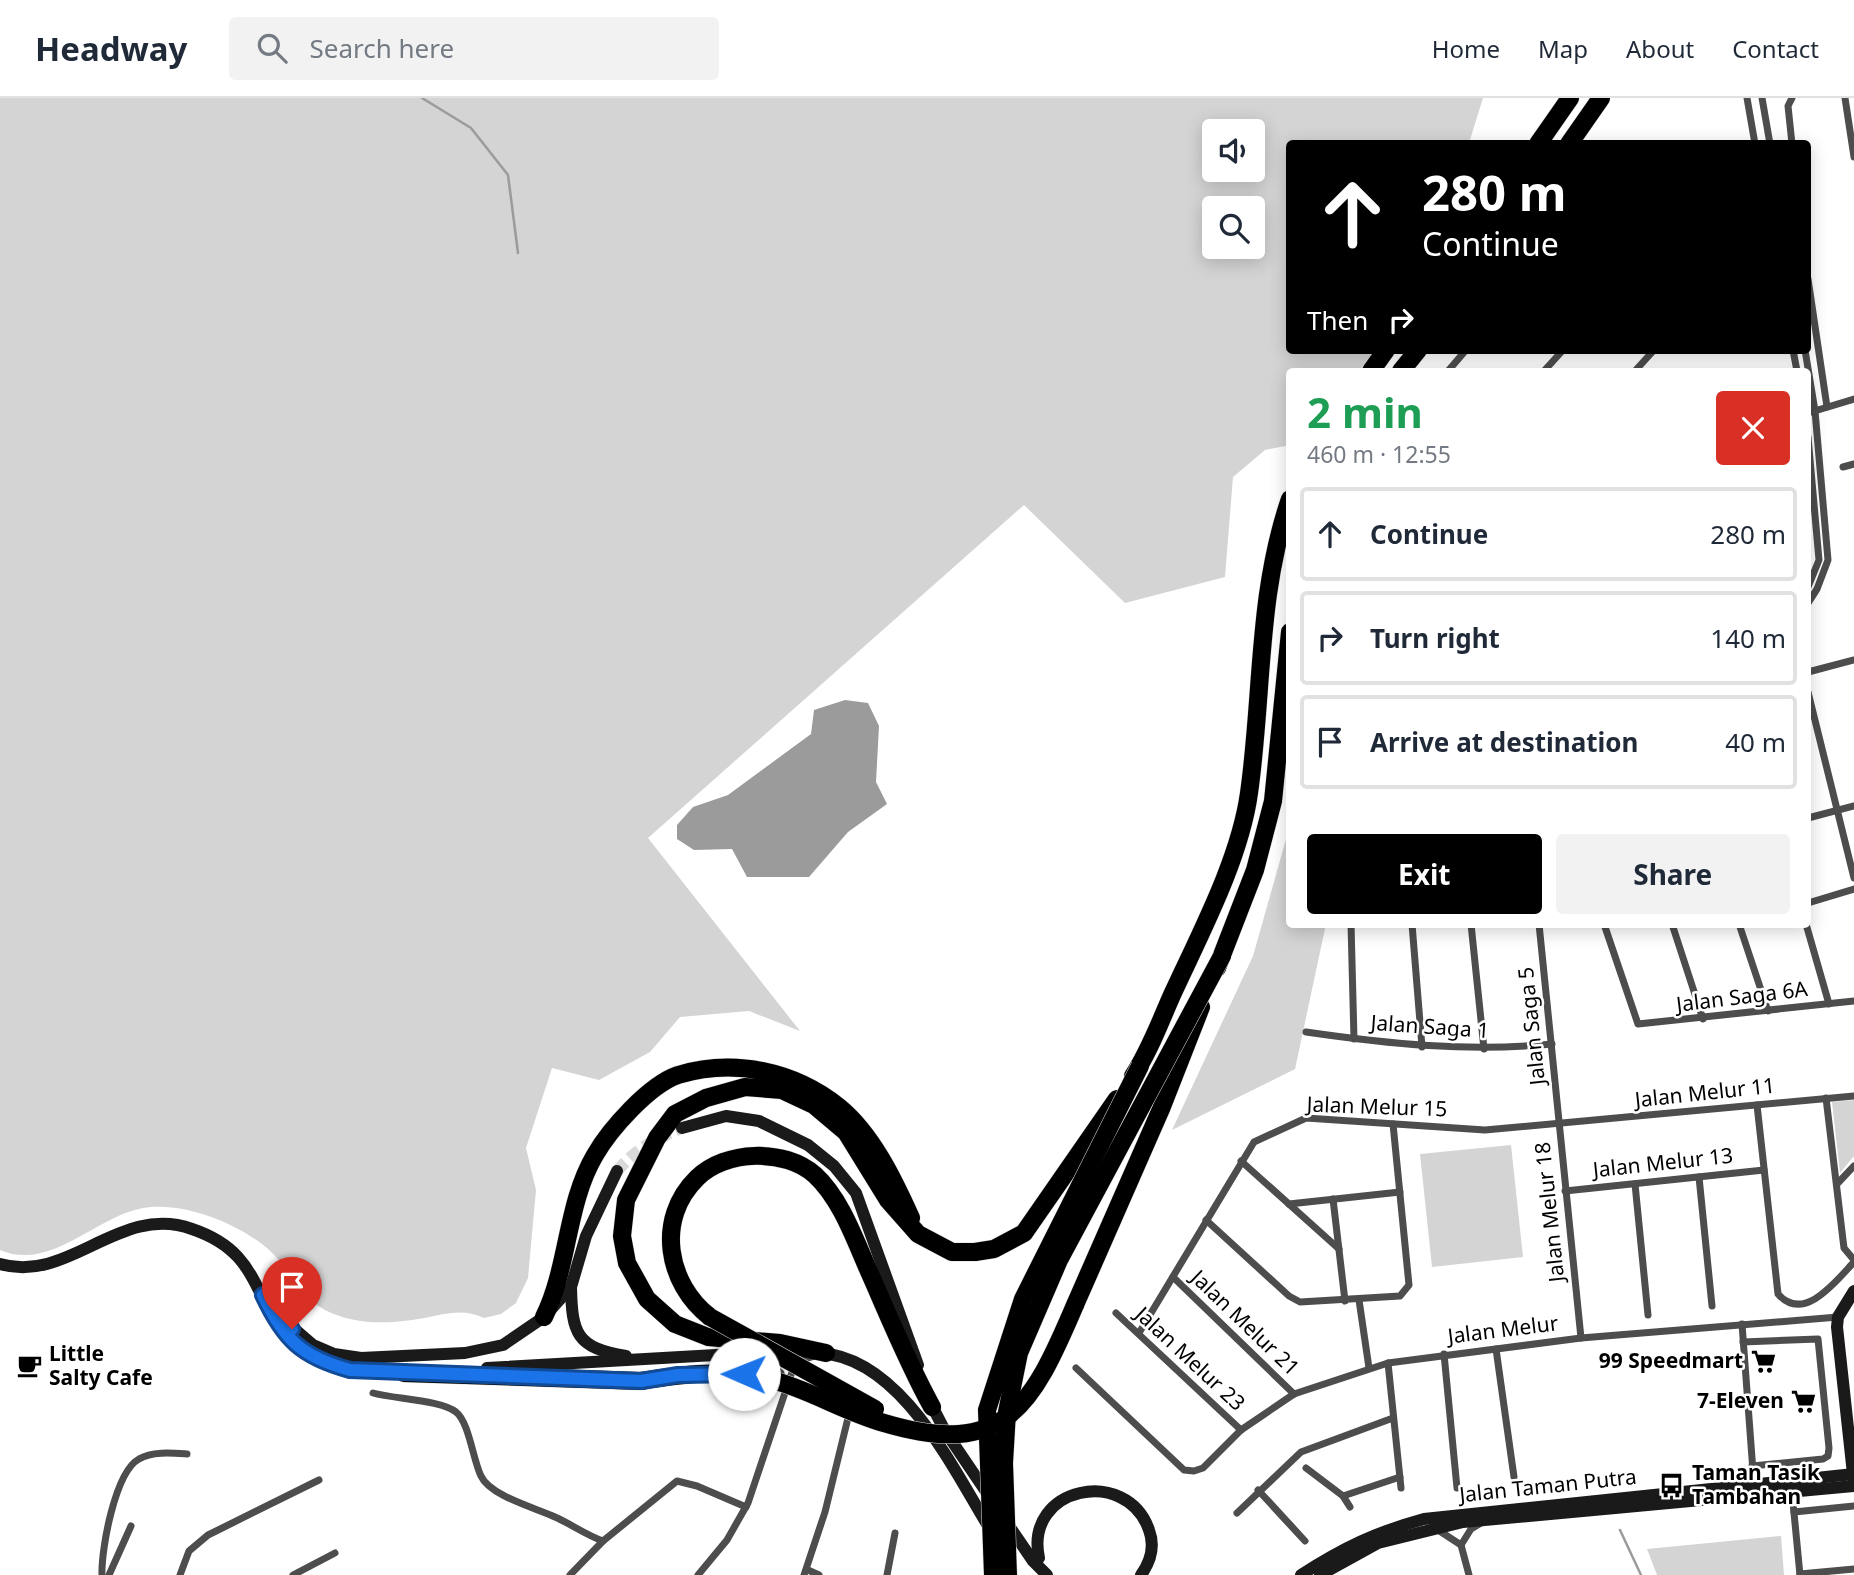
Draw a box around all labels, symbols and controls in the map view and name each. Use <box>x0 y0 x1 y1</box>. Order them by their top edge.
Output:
search box <box>229 17 719 80</box>
text: Headway <box>35 26 187 71</box>
icon: search <box>253 29 291 67</box>
text: Search here <box>309 30 454 66</box>
text: Home <box>1432 32 1500 65</box>
text: Map <box>1538 32 1588 65</box>
text: About <box>1626 32 1694 65</box>
text: Contact <box>1732 32 1819 65</box>
map controls <box>1202 119 1265 259</box>
button: sound <box>1202 119 1265 182</box>
text: 280 m <box>1422 159 1567 225</box>
icon: ahead <box>1307 168 1398 259</box>
button: search <box>1202 196 1265 259</box>
text: Continue <box>1422 222 1559 265</box>
icon: right <box>1382 301 1420 339</box>
text: Then <box>1307 302 1368 338</box>
text: 2 min <box>1307 383 1423 440</box>
button: close <box>1716 391 1790 465</box>
text: 460 m · 12:55 <box>1307 438 1451 470</box>
icon: ahead <box>1311 515 1349 553</box>
text: Continue <box>1370 516 1488 552</box>
text: 280 m <box>1710 516 1786 552</box>
icon: right <box>1311 619 1349 657</box>
text: Turn right <box>1370 620 1500 656</box>
text: 140 m <box>1710 620 1786 656</box>
icon: arrive <box>1311 723 1349 761</box>
text: Arrive at destination <box>1370 724 1639 760</box>
text: 40 m <box>1725 724 1786 760</box>
button: Exit <box>1307 834 1542 914</box>
button: Share <box>1556 834 1790 914</box>
street label: Jalan Saga 5 <box>1511 966 1551 1089</box>
street label: Jalan Saga 6A <box>1673 974 1810 1018</box>
street label: Jalan Saga 1 <box>1368 1008 1490 1044</box>
street label: Jalan Melur 11 <box>1632 1071 1776 1113</box>
street label: Jalan Melur 15 <box>1304 1089 1448 1122</box>
street label: Jalan Melur 18 <box>1528 1141 1570 1285</box>
street label: Jalan Melur 13 <box>1590 1141 1734 1183</box>
pin <box>262 1257 322 1329</box>
street label: Jalan Melur 21 <box>1184 1262 1306 1381</box>
icon: arrive <box>273 1268 311 1306</box>
street label: Jalan Melur 23 <box>1128 1299 1252 1416</box>
street label: Jalan Melur <box>1444 1308 1560 1350</box>
position arrow <box>707 1337 781 1411</box>
place label: Little Salty Cafe <box>49 1339 153 1391</box>
place label: 99 Speedmart <box>1599 1346 1743 1374</box>
supermarket icon: 99 Speedmart <box>1749 1347 1777 1375</box>
cafe icon: Little Salty Cafe <box>15 1352 43 1380</box>
place label: 7-Eleven <box>1697 1386 1784 1414</box>
supermarket icon: 7-Eleven <box>1790 1387 1818 1415</box>
place label: Taman Tasik Tambahan <box>1692 1458 1821 1510</box>
street label: Jalan Taman Putra <box>1456 1462 1638 1508</box>
bus stop icon: Taman Tasik Tambahan <box>1658 1471 1686 1499</box>

